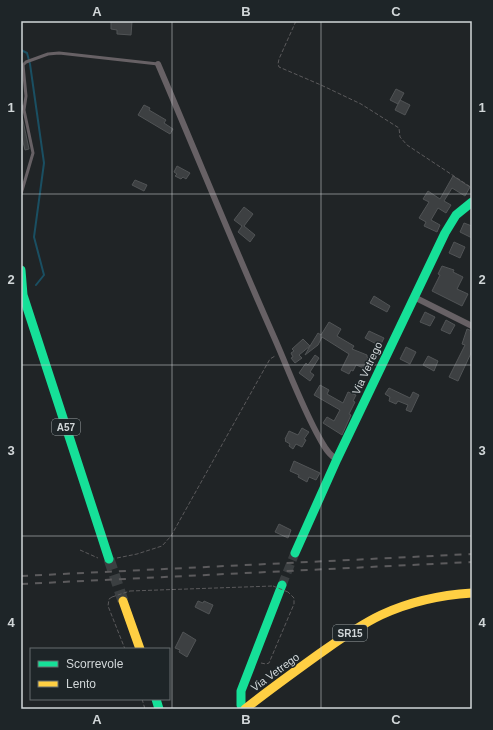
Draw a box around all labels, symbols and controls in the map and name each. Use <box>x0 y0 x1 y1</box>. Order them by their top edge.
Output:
text: A <box>92 4 102 19</box>
text: B <box>241 4 251 19</box>
text: C <box>391 4 401 19</box>
text: 1 <box>7 100 15 115</box>
text: 1 <box>478 100 486 115</box>
text: 2 <box>7 272 15 287</box>
text: 2 <box>478 272 486 287</box>
street label: Via Vetrego <box>350 340 384 396</box>
road number: A57 <box>52 419 80 435</box>
text: 3 <box>7 443 15 458</box>
text: 3 <box>478 443 486 458</box>
text: 4 <box>7 615 15 630</box>
text: 4 <box>478 615 486 630</box>
road number: SR15 <box>333 625 367 641</box>
legend <box>30 648 170 700</box>
street label: Via Vetrego <box>249 650 301 694</box>
text: Scorrevole <box>66 657 124 671</box>
text: Lento <box>66 677 96 691</box>
text: A <box>92 712 102 727</box>
text: B <box>241 712 251 727</box>
text: C <box>391 712 401 727</box>

